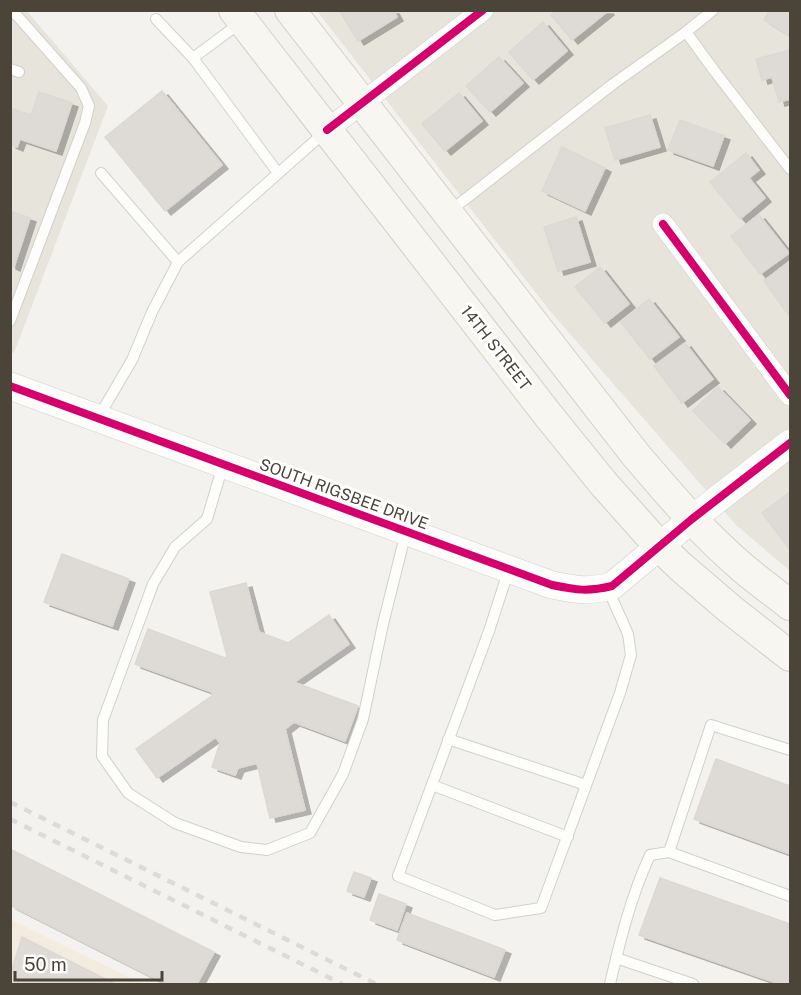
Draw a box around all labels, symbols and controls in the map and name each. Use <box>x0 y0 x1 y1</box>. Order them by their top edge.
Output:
street label: 14TH STREET <box>457 302 535 395</box>
street label: SOUTH RIGSBEE DRIVE <box>257 455 431 533</box>
scale bar <box>15 944 162 982</box>
text: 50 m <box>24 954 67 975</box>

